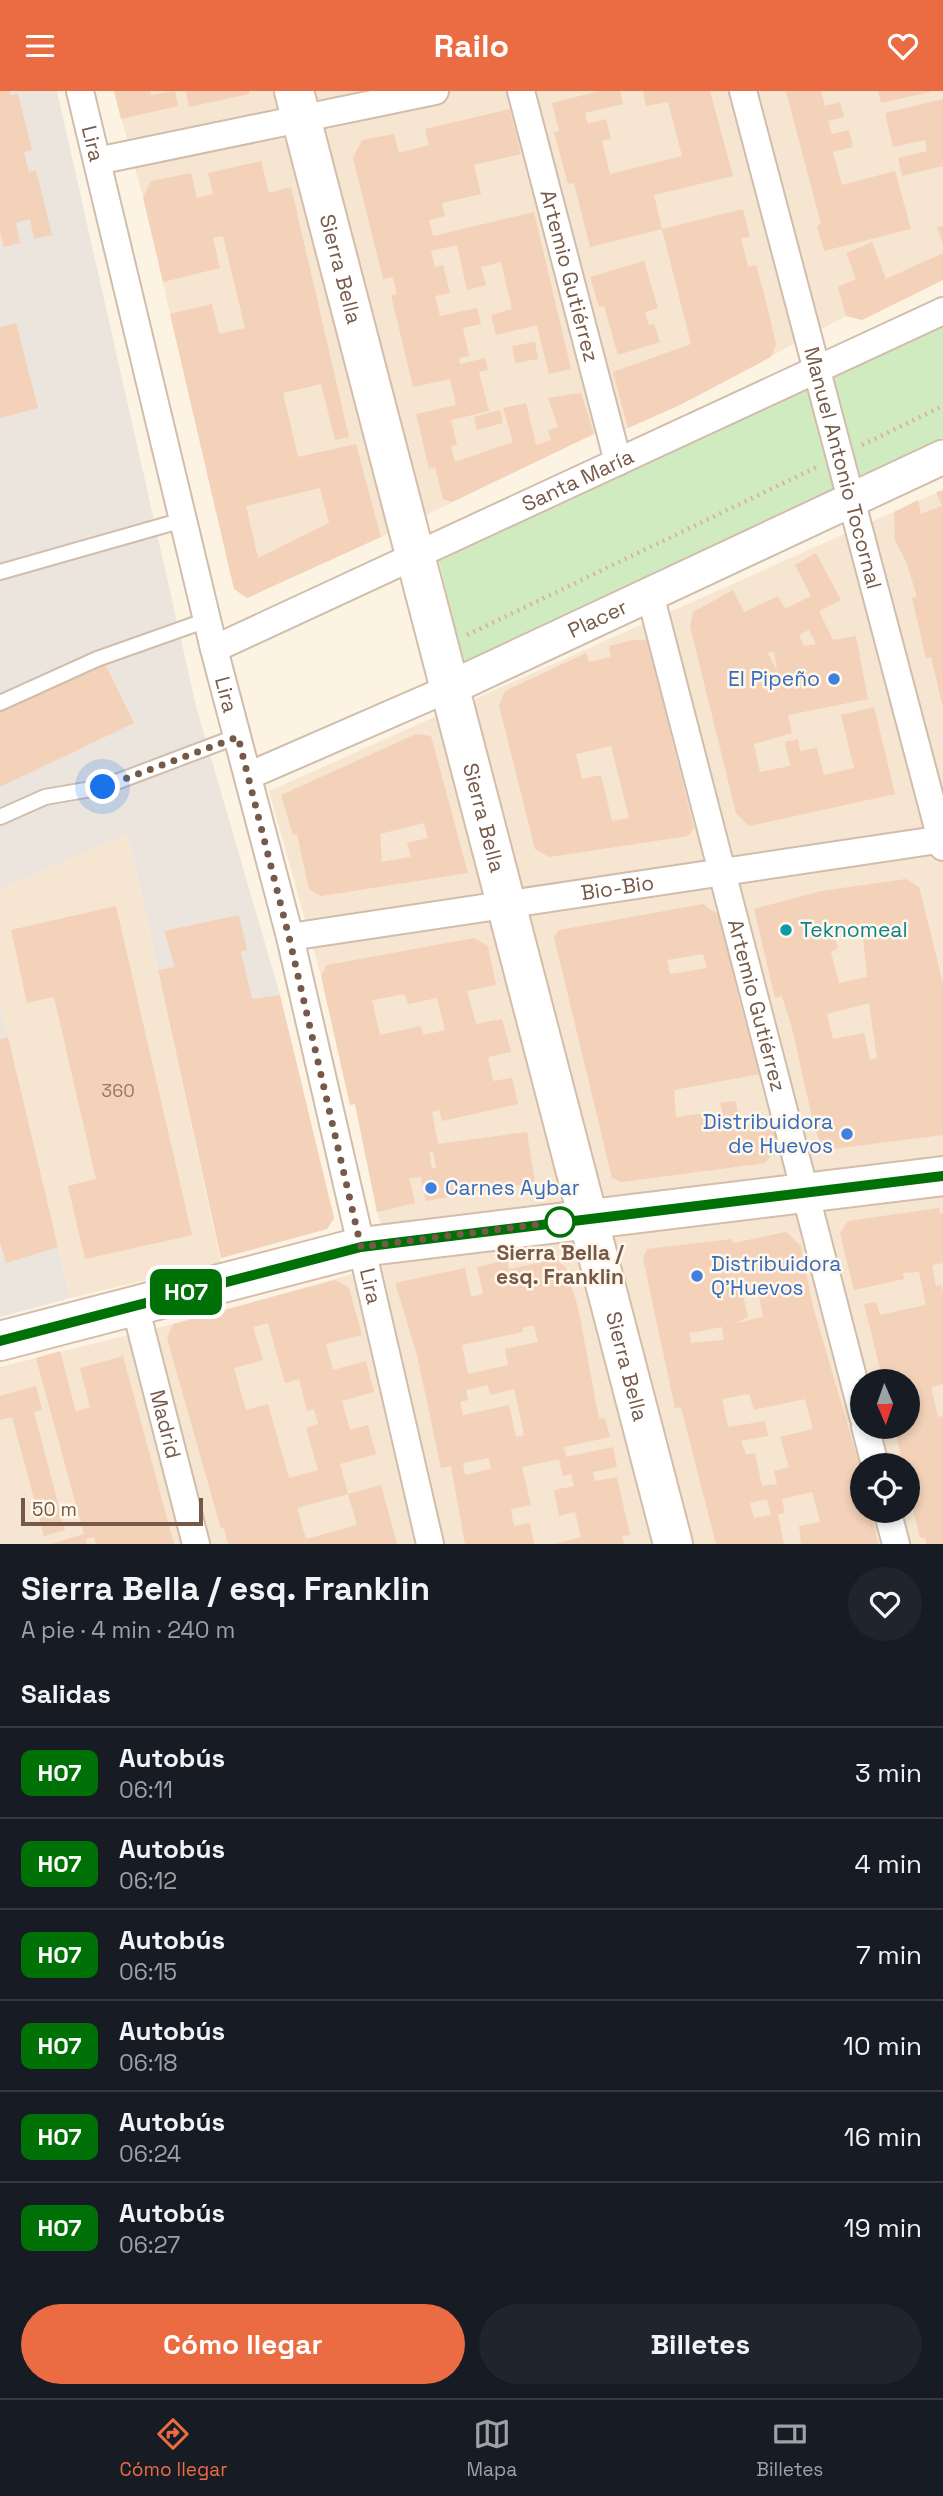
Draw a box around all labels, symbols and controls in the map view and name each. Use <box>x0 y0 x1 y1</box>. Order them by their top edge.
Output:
text: Railo <box>434 26 509 66</box>
icon: menu <box>21 27 59 65</box>
icon: heart <box>884 27 922 65</box>
street label: Lira <box>76 123 110 164</box>
street label: Artemio Gutiérrez <box>534 187 605 365</box>
street label: Sierra Bella <box>314 211 368 327</box>
street label: Manuel Antonio Tocornal <box>798 344 888 592</box>
street label: Santa María <box>517 442 638 517</box>
street label: Placer <box>563 593 631 644</box>
place label: El Pipeño <box>728 665 820 692</box>
marker: El Pipeño <box>826 671 842 687</box>
street label: Lira <box>209 673 244 715</box>
street label: Sierra Bella <box>457 760 511 875</box>
your location <box>85 769 120 804</box>
street label: Bio-Bio <box>579 869 656 906</box>
street label: Artemio Gutiérrez <box>722 916 792 1094</box>
place label: Teknomeal <box>800 916 908 943</box>
marker: Teknomeal <box>778 922 794 938</box>
house number: 360 <box>101 1079 135 1102</box>
place label: Distribuidora de Huevos <box>703 1108 833 1159</box>
marker: Distribuidora de Huevos <box>839 1126 855 1142</box>
place label: Carnes Aybar <box>445 1174 580 1201</box>
marker: Carnes Aybar <box>423 1180 439 1196</box>
marker: Sierra Bella / esq. Franklin <box>545 1207 575 1237</box>
place label: Sierra Bella / esq. Franklin <box>496 1239 624 1290</box>
place label: Distribuidora Q'Huevos <box>711 1250 841 1301</box>
street label: Lira <box>354 1265 388 1307</box>
marker: Distribuidora Q'Huevos <box>689 1268 705 1284</box>
line badge: H07 <box>146 1269 226 1315</box>
text: H07 <box>164 1276 208 1307</box>
street label: Sierra Bella <box>600 1309 654 1424</box>
north arrow <box>850 1369 920 1439</box>
map controls <box>850 1369 920 1523</box>
street label: Madrid <box>144 1387 188 1461</box>
button: locate <box>850 1453 920 1523</box>
scale bar <box>21 1495 203 1527</box>
text: 50 m <box>32 1497 77 1522</box>
button: heart <box>848 1567 922 1641</box>
text: Sierra Bella / esq. Franklin <box>21 1568 430 1610</box>
text: A pie · 4 min · 240 m <box>21 1615 235 1645</box>
text: Salidas <box>21 1677 111 1711</box>
text: Autobús <box>119 1741 225 1775</box>
text: 3 min <box>855 1756 922 1790</box>
text: H07 <box>37 1757 82 1788</box>
text: 06:11 <box>119 1775 173 1805</box>
text: Autobús <box>119 1832 225 1866</box>
text: 4 min <box>854 1847 922 1881</box>
text: H07 <box>37 1848 82 1879</box>
text: 06:12 <box>119 1866 177 1896</box>
text: Autobús <box>119 1923 225 1957</box>
text: 7 min <box>856 1938 922 1972</box>
text: H07 <box>37 1939 82 1970</box>
text: 06:15 <box>119 1957 177 1987</box>
text: Autobús <box>119 2014 225 2048</box>
text: 10 min <box>843 2029 922 2063</box>
text: H07 <box>37 2030 82 2061</box>
text: 06:18 <box>119 2048 178 2078</box>
text: Autobús <box>119 2105 225 2139</box>
text: 16 min <box>844 2120 922 2154</box>
text: H07 <box>37 2121 82 2152</box>
text: 06:24 <box>119 2139 181 2169</box>
text: Autobús <box>119 2196 225 2230</box>
text: 19 min <box>844 2211 922 2245</box>
text: H07 <box>37 2212 82 2243</box>
text: 06:27 <box>119 2230 180 2260</box>
button: Cómo llegar <box>21 2304 465 2384</box>
button: Billetes <box>479 2304 922 2384</box>
tab: Cómo llegar <box>120 2415 227 2482</box>
tab: Mapa <box>467 2415 517 2482</box>
tab: Billetes <box>756 2415 823 2482</box>

